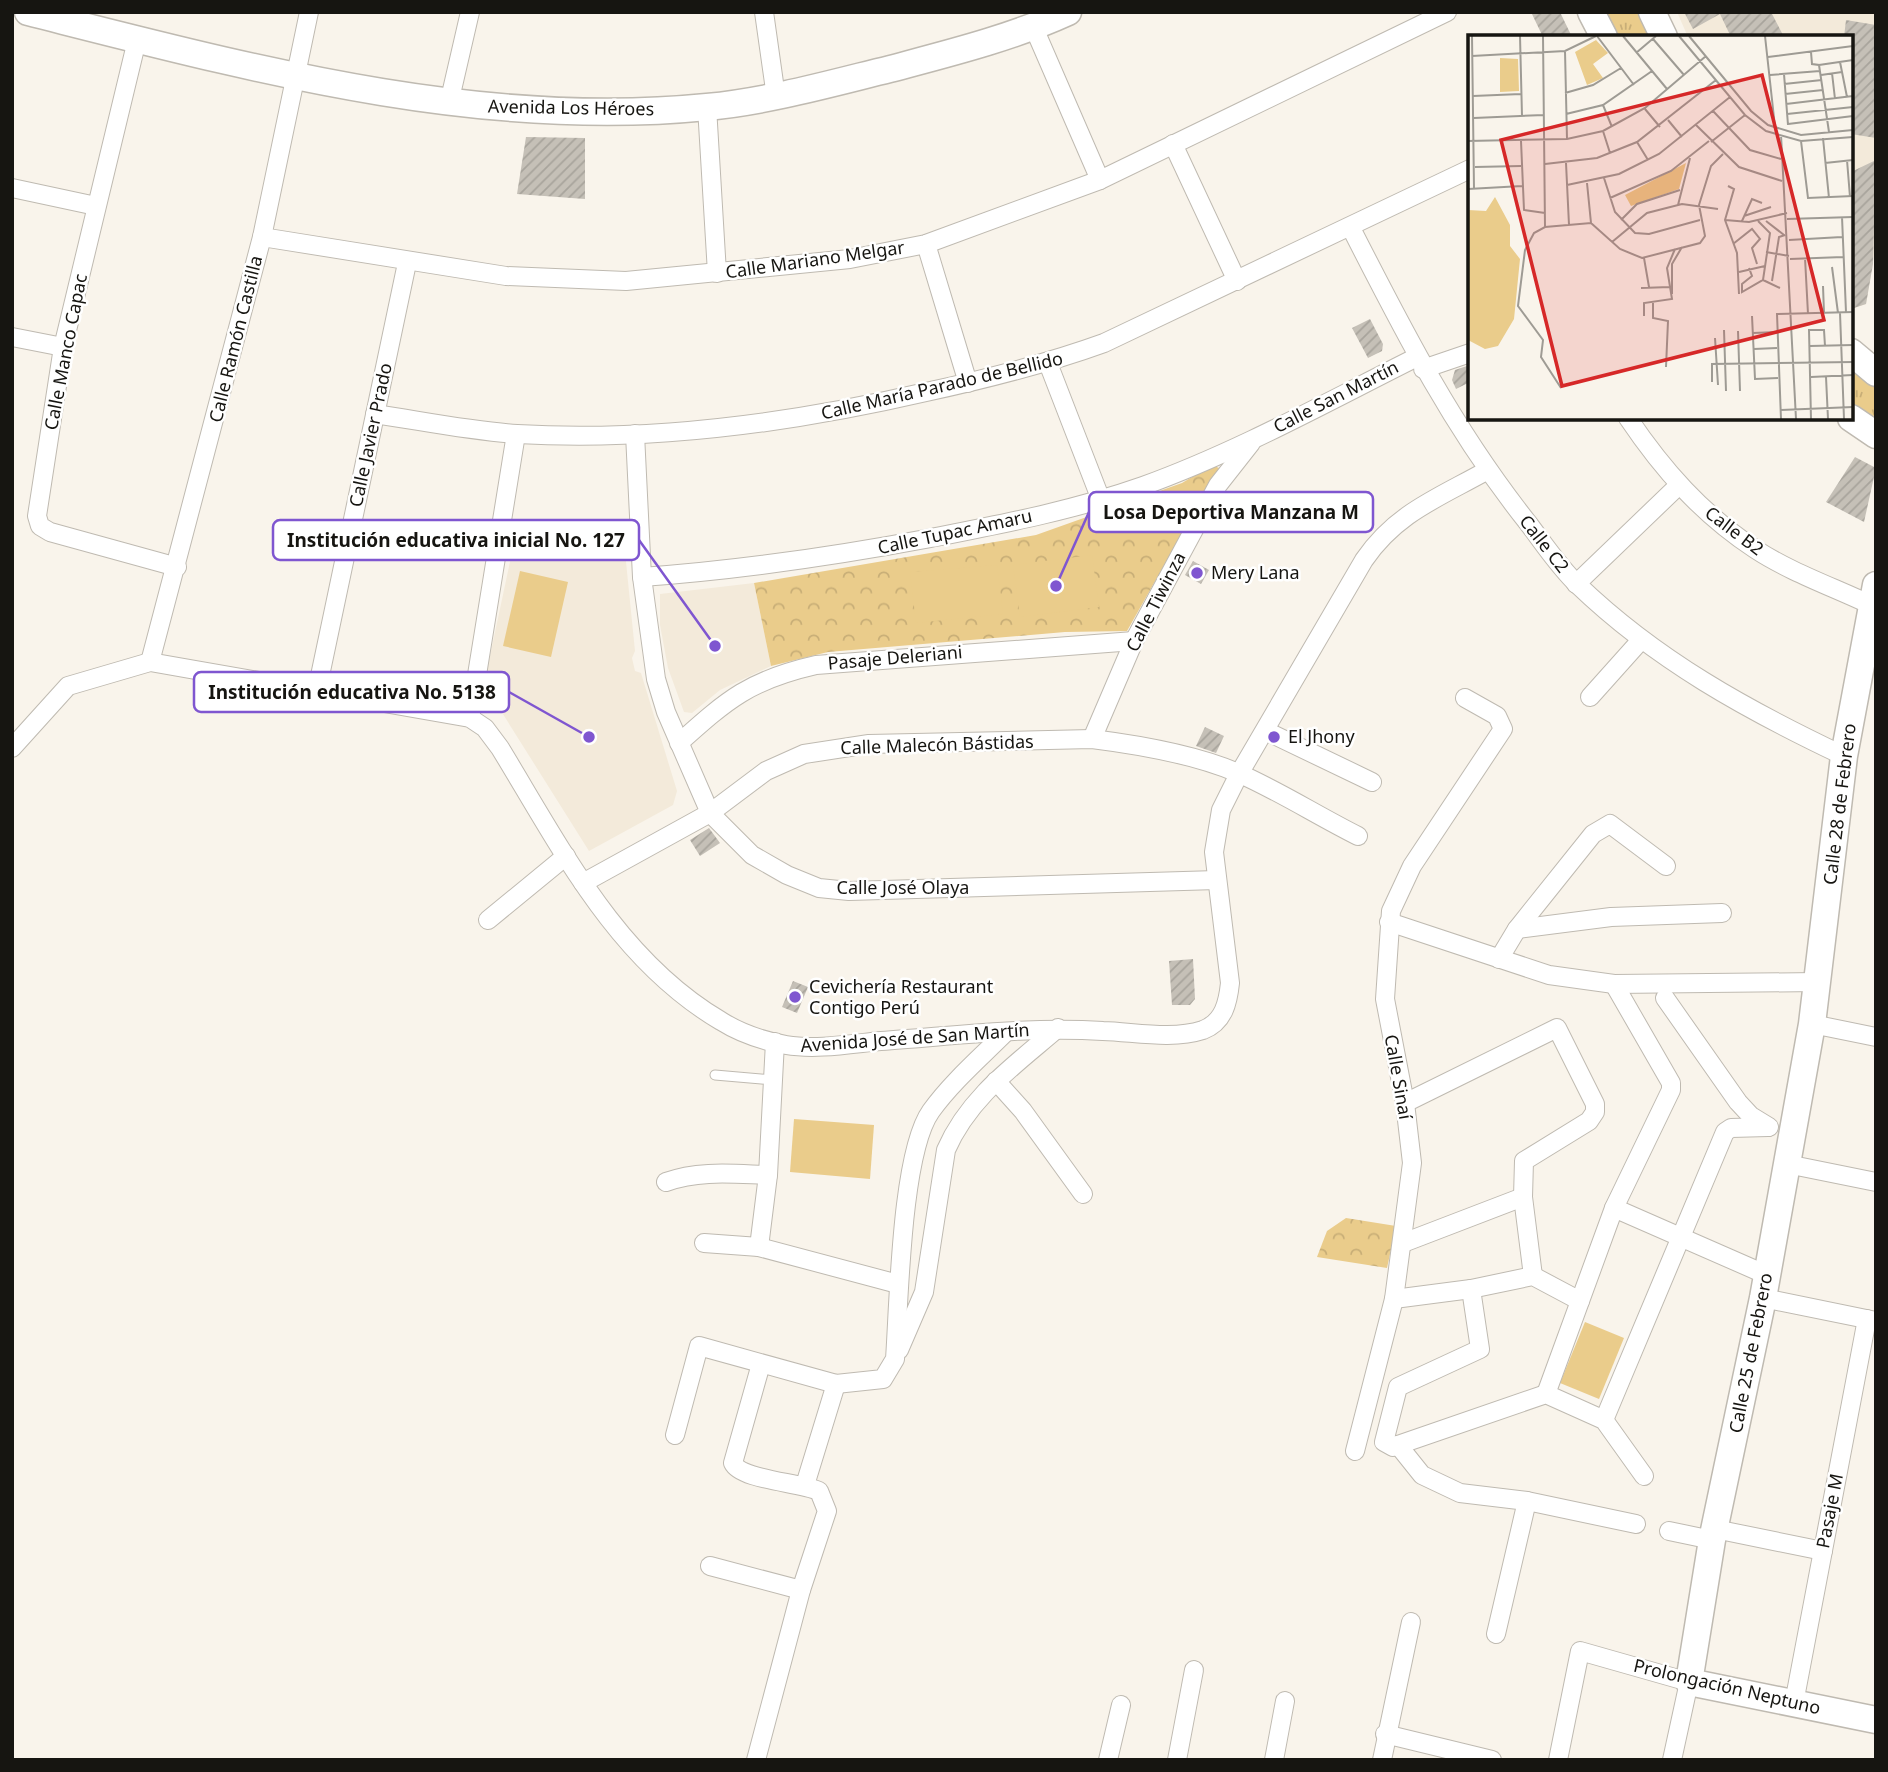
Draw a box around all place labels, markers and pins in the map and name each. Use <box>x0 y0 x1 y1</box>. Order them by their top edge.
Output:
callout: Losa Deportiva Manzana M <box>1089 492 1373 532</box>
callout: Institución educativa inicial No. 127 <box>273 520 639 560</box>
place label: Mery Lana <box>1211 560 1300 584</box>
marker: Mery Lana <box>1189 565 1205 581</box>
callout: Institución educativa No. 5138 <box>194 672 509 712</box>
place label: El Jhony <box>1288 724 1355 748</box>
marker: El Jhony <box>1266 729 1282 745</box>
place label: Cevichería Restaurant Contigo Perú <box>809 974 994 1019</box>
marker: Cevichería Restaurant Contigo Perú <box>787 989 803 1005</box>

